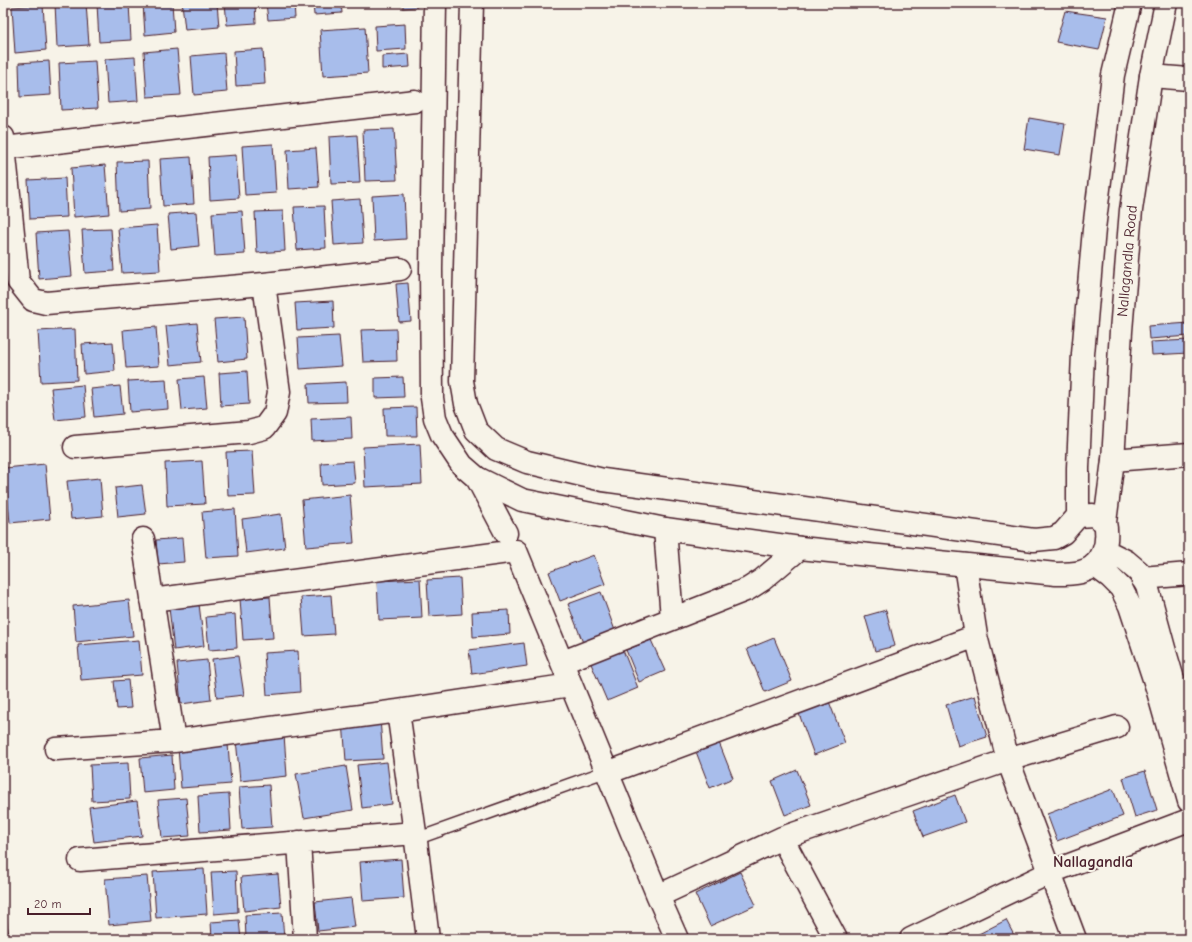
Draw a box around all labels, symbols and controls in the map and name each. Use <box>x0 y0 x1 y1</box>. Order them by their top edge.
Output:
street label: Nallagandla Road <box>1113 204 1141 318</box>
district label: Nallagandla <box>1053 853 1133 871</box>
scale bar <box>28 890 90 916</box>
text: 20 m <box>34 897 62 911</box>

